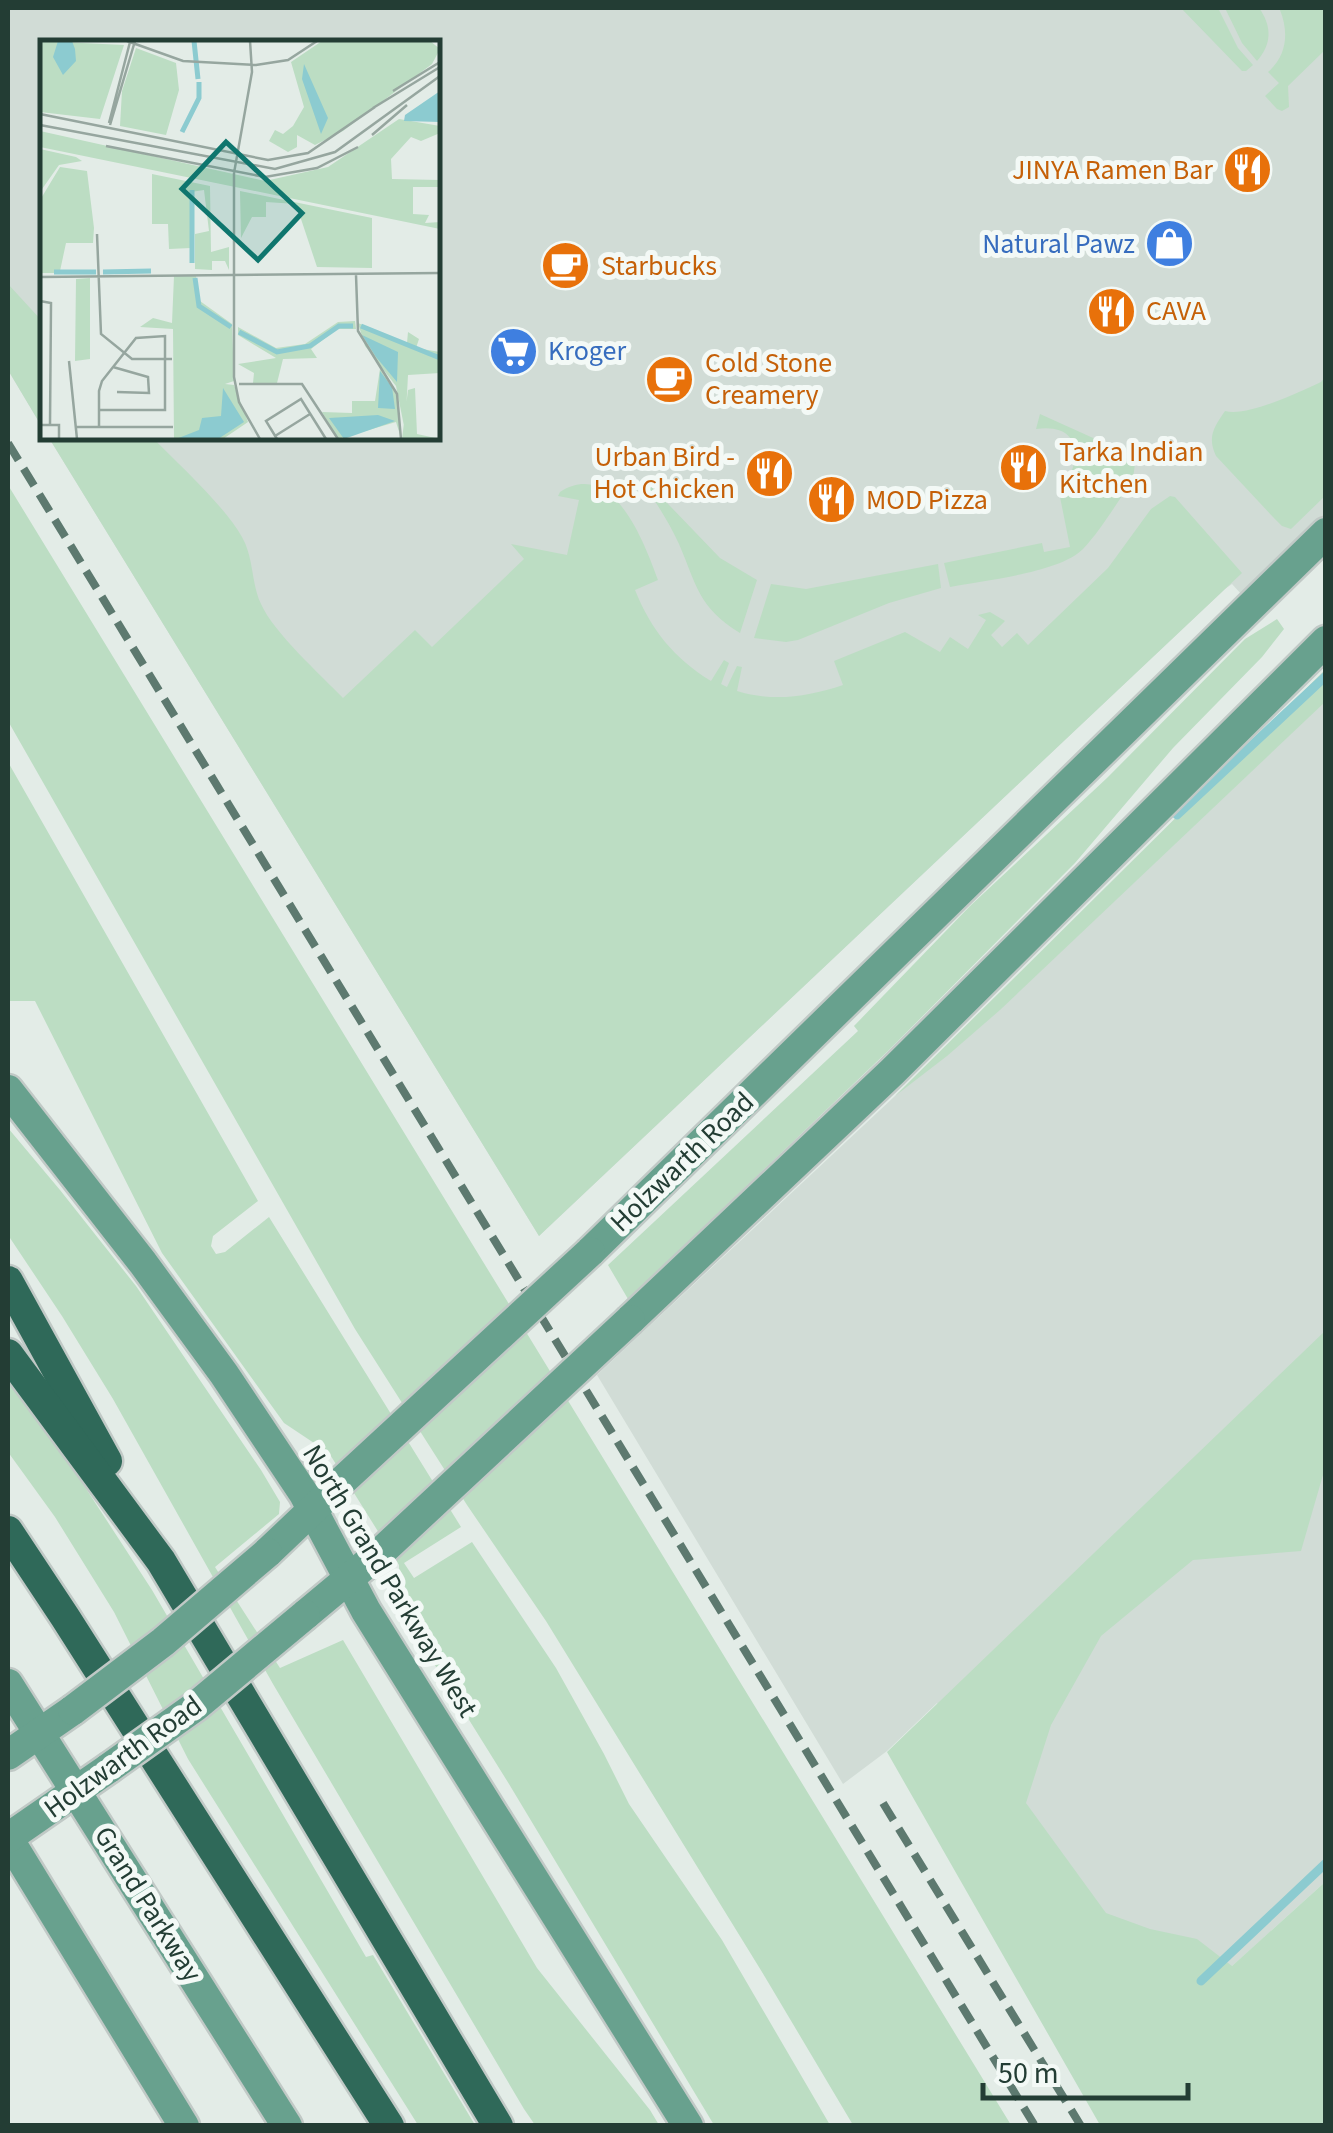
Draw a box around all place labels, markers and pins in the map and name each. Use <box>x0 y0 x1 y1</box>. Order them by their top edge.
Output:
restaurant icon: JINYA Ramen Bar <box>1222 144 1274 196</box>
place label: JINYA Ramen Bar <box>1012 150 1213 190</box>
shop icon: Natural Pawz <box>1144 218 1196 270</box>
place label: Natural Pawz <box>982 224 1135 264</box>
cafe icon: Starbucks <box>540 240 592 292</box>
place label: Starbucks <box>601 246 717 286</box>
restaurant icon: CAVA <box>1085 285 1137 337</box>
place label: CAVA <box>1146 291 1207 331</box>
supermarket icon: Kroger <box>487 325 539 377</box>
place label: Kroger <box>548 331 626 371</box>
place label: Cold Stone Creamery <box>705 343 832 415</box>
cafe icon: Cold Stone Creamery <box>644 353 696 405</box>
place label: Tarka Indian Kitchen <box>1059 432 1204 504</box>
place label: Urban Bird - Hot Chicken <box>594 437 735 509</box>
restaurant icon: Tarka Indian Kitchen <box>998 442 1050 494</box>
restaurant icon: Urban Bird - Hot Chicken <box>744 447 796 499</box>
restaurant icon: MOD Pizza <box>805 474 857 526</box>
place label: MOD Pizza <box>866 480 988 520</box>

